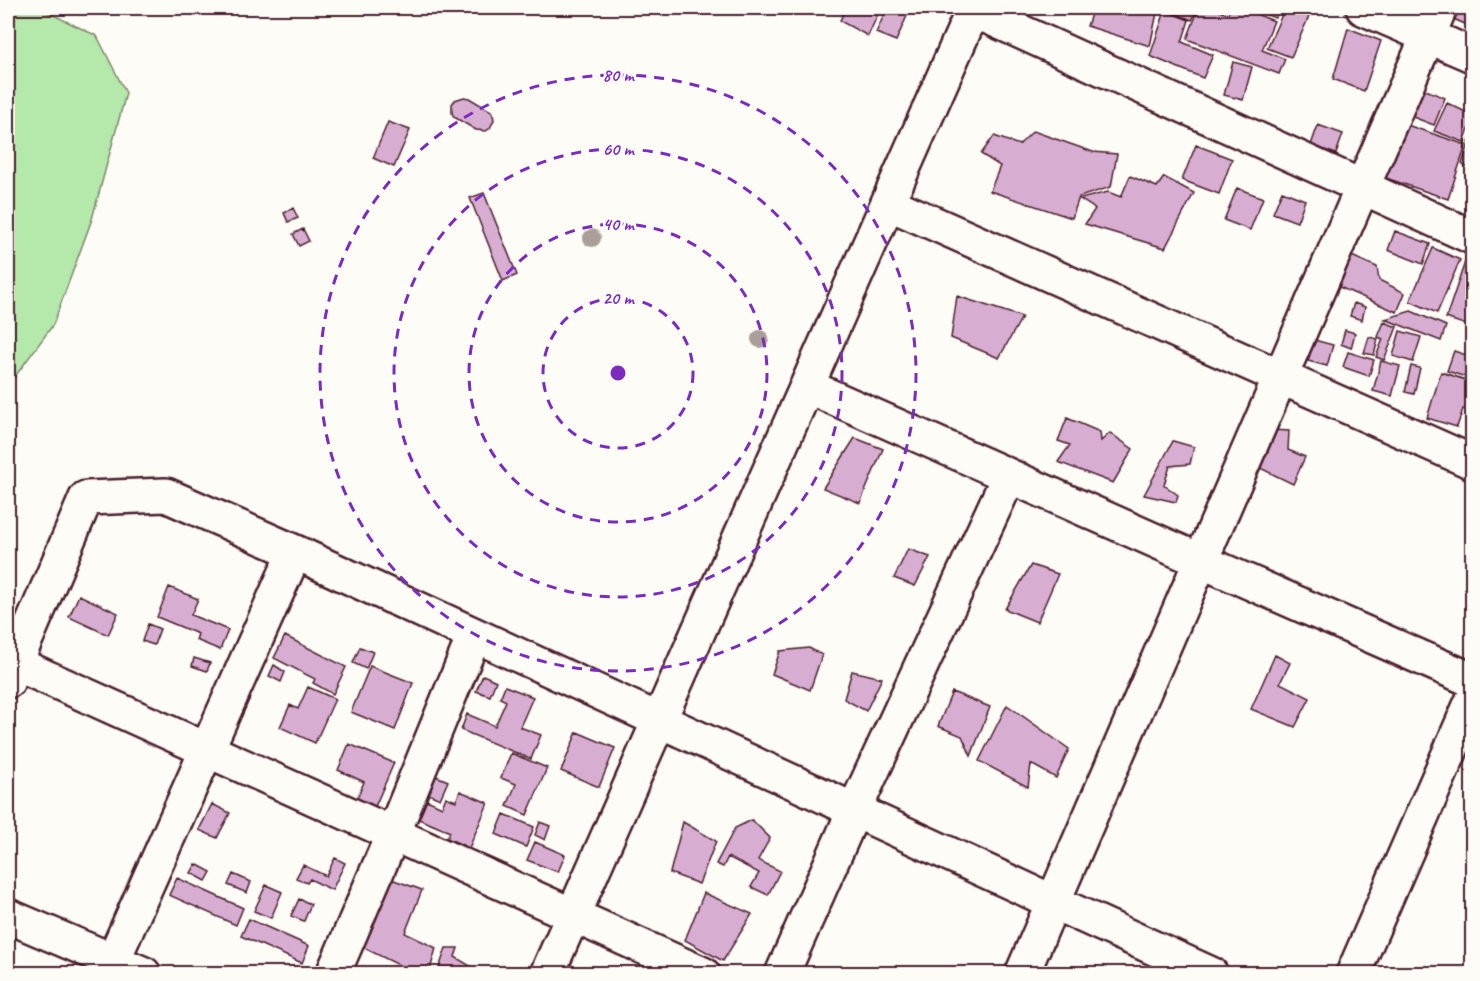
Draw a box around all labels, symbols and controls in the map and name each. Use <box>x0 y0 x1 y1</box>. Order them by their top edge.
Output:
text: 80 m <box>603 64 635 86</box>
text: 60 m <box>602 138 635 160</box>
text: 40 m <box>603 213 635 235</box>
text: 20 m <box>603 287 635 309</box>
centre of rings <box>608 363 628 383</box>

